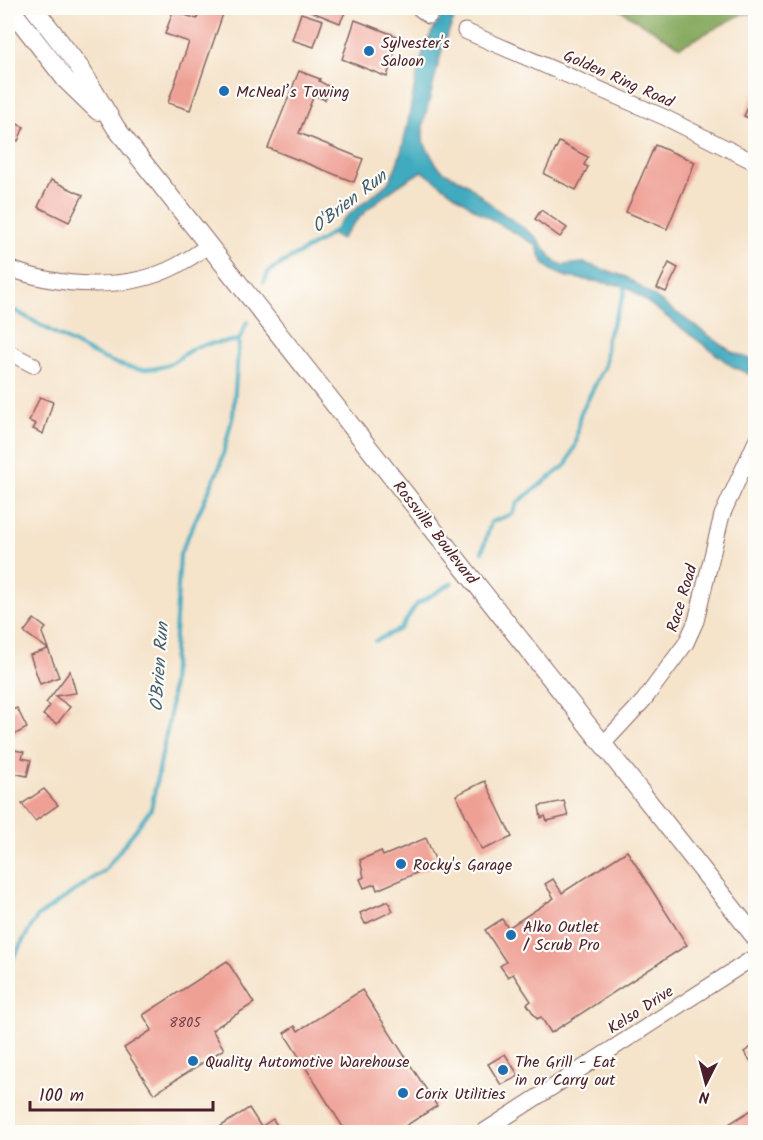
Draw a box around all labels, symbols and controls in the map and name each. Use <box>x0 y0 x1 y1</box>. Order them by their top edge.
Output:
place label: Sylvester's Saloon <box>381 31 450 74</box>
marker: Sylvester's Saloon <box>362 44 376 58</box>
street label: Golden Ring Road <box>559 44 679 115</box>
place label: McNeal’s Towing <box>236 80 350 105</box>
marker: McNeal’s Towing <box>217 84 231 98</box>
water label: O'Brien Run <box>306 162 395 241</box>
street label: Rossville Boulevard <box>386 476 484 591</box>
street label: Race Road <box>660 561 705 635</box>
water label: O'Brien Run <box>143 620 178 713</box>
place label: Rocky's Garage <box>413 853 512 878</box>
marker: Rocky's Garage <box>394 857 408 871</box>
place label: Alko Outlet / Scrub Pro <box>523 915 600 958</box>
marker: Alko Outlet / Scrub Pro <box>504 928 518 942</box>
street label: Kelso Drive <box>603 980 679 1041</box>
house number: 8805 <box>169 1012 202 1034</box>
place label: Quality Automotive Warehouse <box>205 1050 410 1075</box>
place label: The Grill - Eat in or Carry out <box>515 1050 617 1093</box>
north arrow <box>676 1053 736 1113</box>
marker: Quality Automotive Warehouse <box>186 1054 200 1068</box>
marker: The Grill - Eat in or Carry out <box>496 1063 510 1077</box>
scale bar <box>30 1074 213 1112</box>
text: 100 m <box>39 1082 84 1111</box>
place label: Corix Utilities <box>415 1082 506 1107</box>
text: N <box>698 1083 711 1109</box>
marker: Corix Utilities <box>396 1086 410 1100</box>

